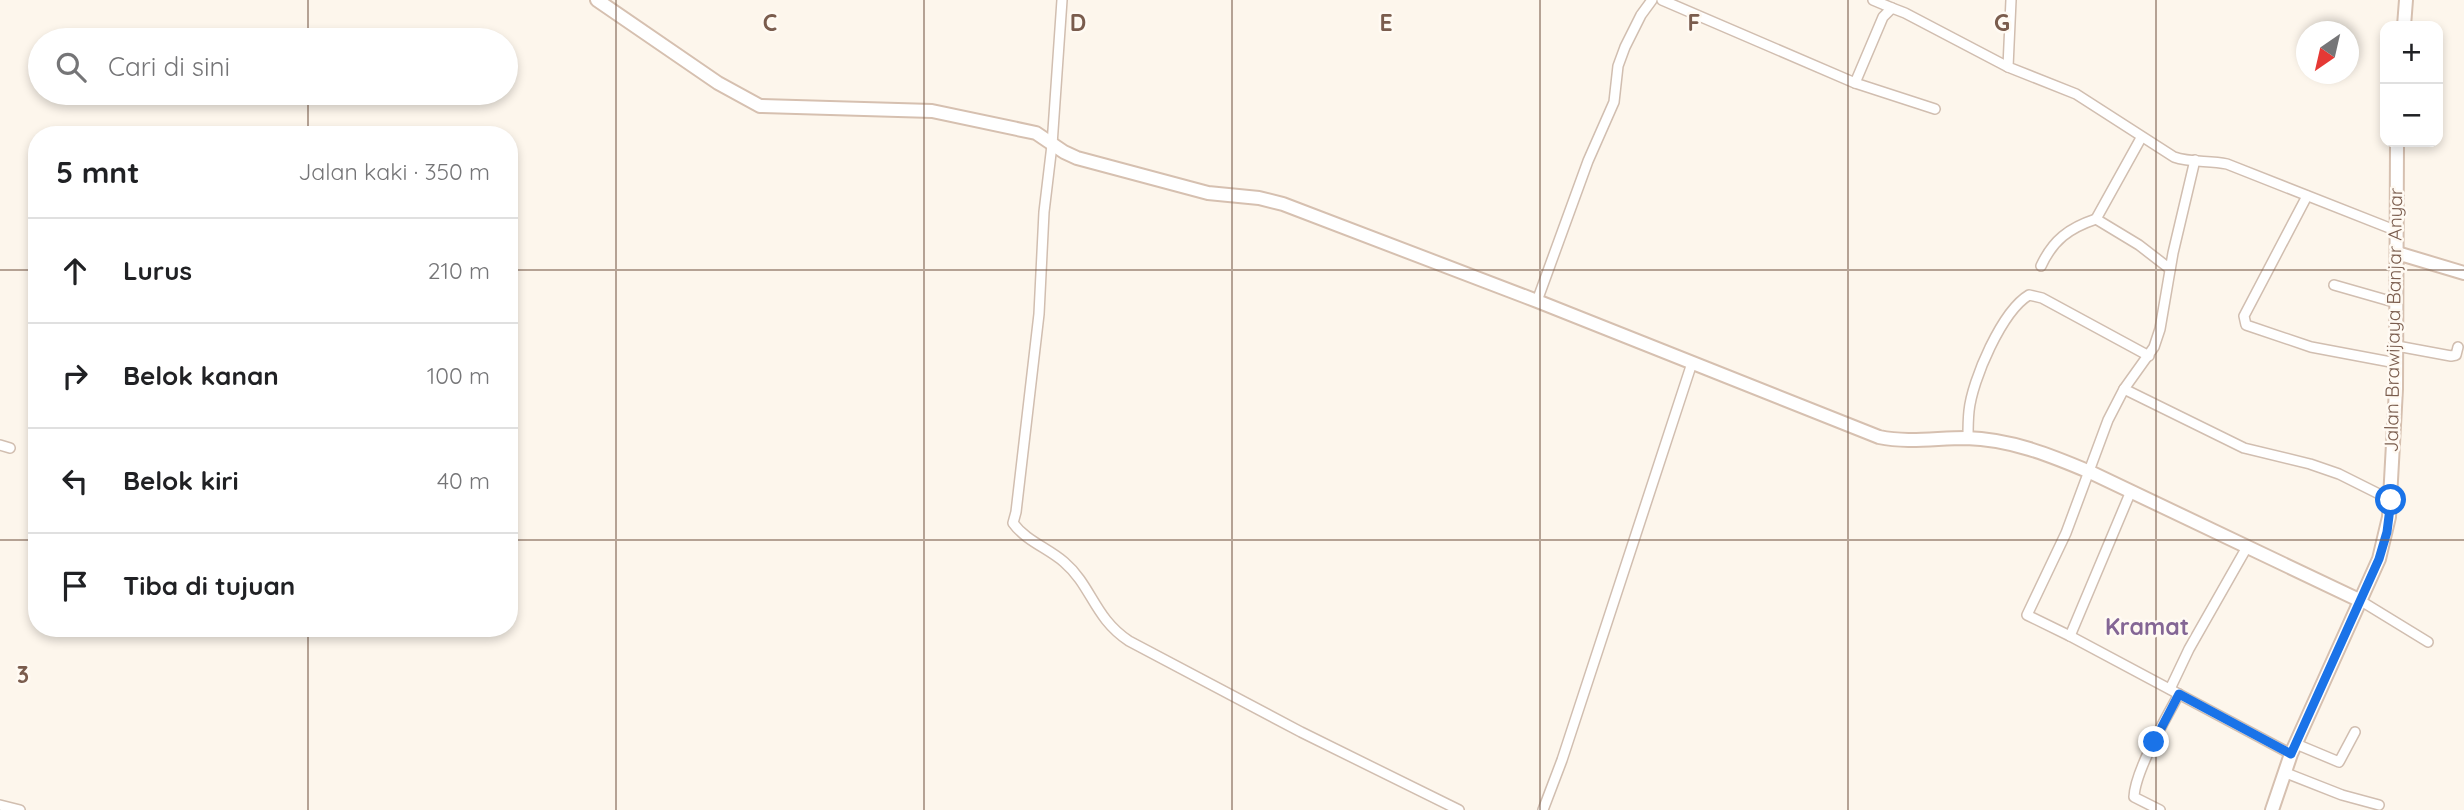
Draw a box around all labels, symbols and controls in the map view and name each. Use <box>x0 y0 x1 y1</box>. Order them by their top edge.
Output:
text: C <box>763 8 777 37</box>
text: D <box>1070 8 1086 37</box>
text: E <box>1379 8 1393 37</box>
text: F <box>1688 8 1700 37</box>
text: G <box>1994 8 2010 37</box>
north arrow <box>2296 21 2359 84</box>
map controls <box>2380 21 2443 147</box>
button: + <box>2380 21 2443 84</box>
search box <box>28 28 518 105</box>
icon: search <box>52 48 90 86</box>
text: Cari di sini <box>108 50 230 83</box>
button: − <box>2380 84 2443 147</box>
text: 5 mnt <box>56 153 140 191</box>
text: Jalan kaki · 350 m <box>298 157 490 186</box>
street label: Jalan Brawijaya Banjar Anyar <box>2379 187 2407 452</box>
icon: ahead <box>56 252 94 290</box>
text: Lurus <box>123 254 192 287</box>
text: 210 m <box>428 256 490 285</box>
icon: right <box>56 357 94 395</box>
text: Belok kanan <box>123 359 279 392</box>
text: 100 m <box>427 361 490 390</box>
icon: left <box>56 462 94 500</box>
text: Belok kiri <box>123 464 239 497</box>
text: 40 m <box>437 466 490 495</box>
route start <box>2375 484 2406 515</box>
icon: arrive <box>56 567 94 605</box>
text: Tiba di tujuan <box>123 569 295 602</box>
district label: Kramat <box>2105 612 2189 641</box>
text: 3 <box>17 660 29 689</box>
route end <box>2138 726 2169 757</box>

